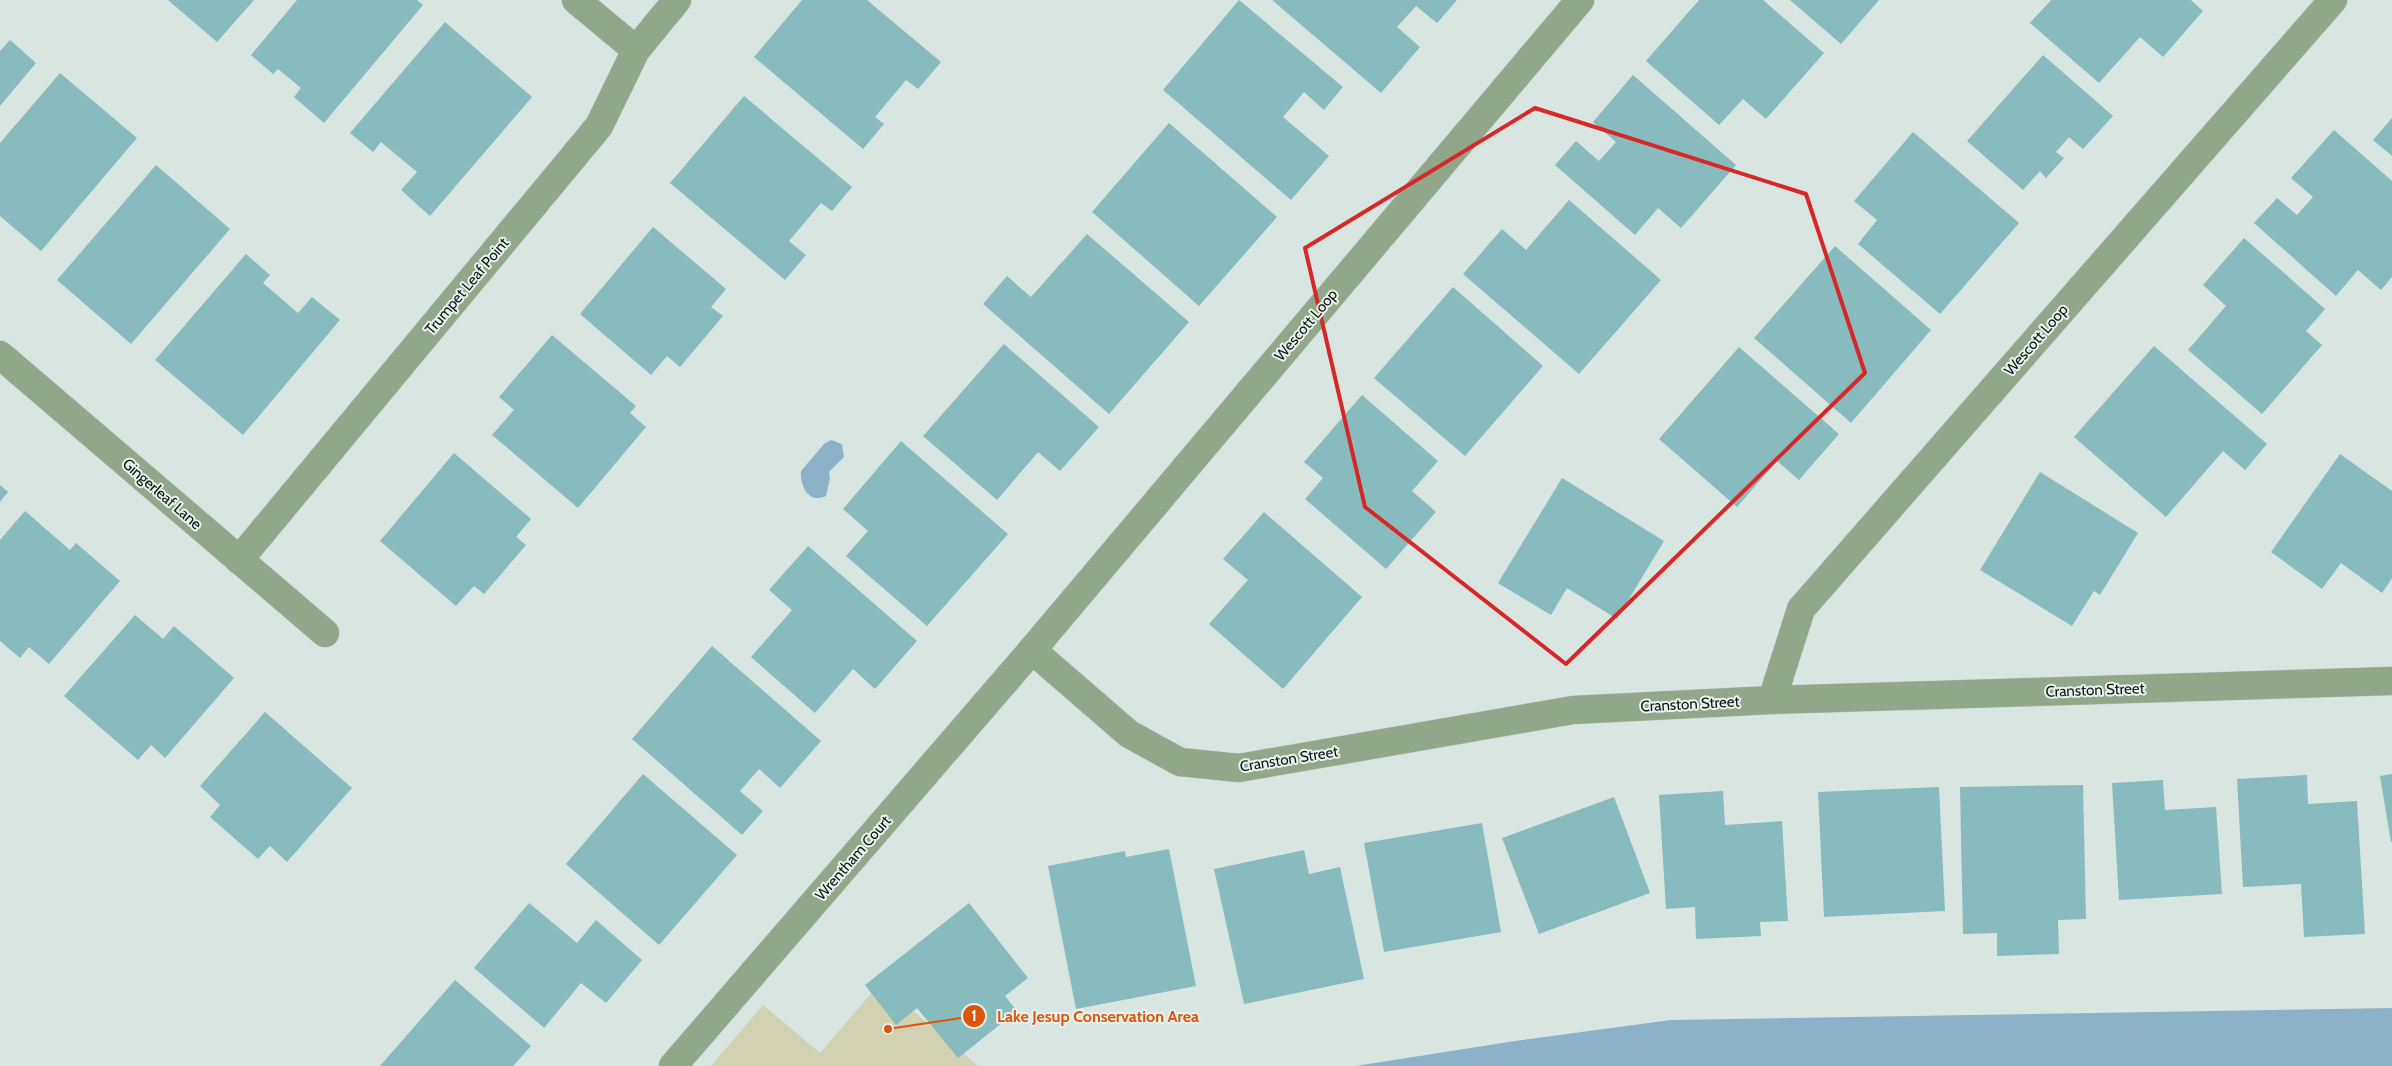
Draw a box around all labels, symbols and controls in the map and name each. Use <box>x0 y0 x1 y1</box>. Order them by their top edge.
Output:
street label: Trumpet Leaf Point <box>421 234 513 338</box>
street label: Wescott Loop <box>1271 285 1341 365</box>
street label: Wescott Loop <box>2000 301 2072 379</box>
street label: Gingerleaf Lane <box>119 455 205 533</box>
street label: Cranston Street <box>2045 679 2145 701</box>
street label: Cranston Street <box>1640 692 1740 716</box>
street label: Cranston Street <box>1239 742 1339 776</box>
street label: Wrentham Court <box>811 812 895 904</box>
callout: Lake Jesup Conservation Area <box>962 1001 1209 1032</box>
text: 1 <box>971 1007 977 1025</box>
text: Lake Jesup Conservation Area <box>997 1007 1199 1026</box>

